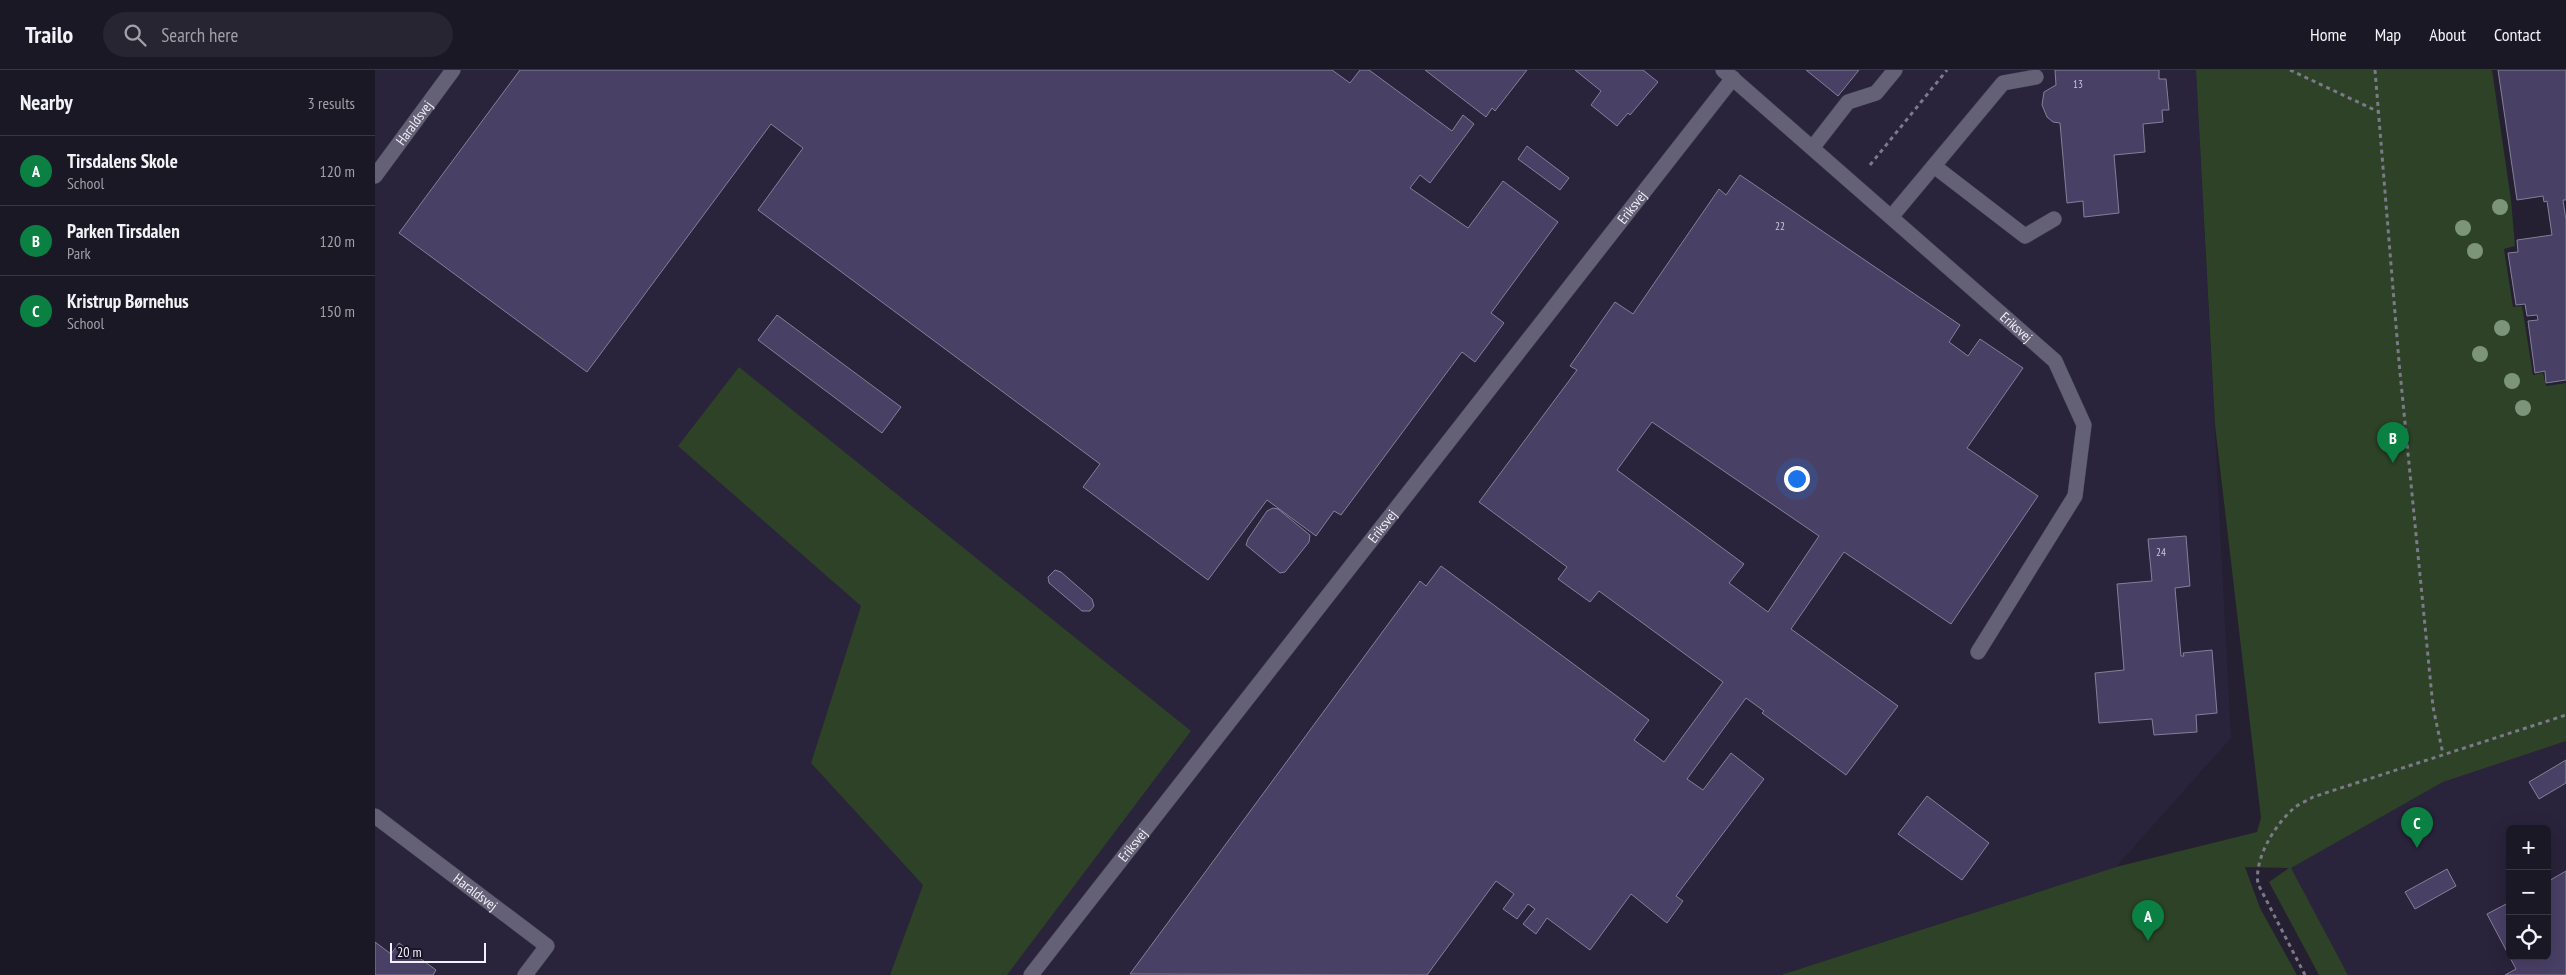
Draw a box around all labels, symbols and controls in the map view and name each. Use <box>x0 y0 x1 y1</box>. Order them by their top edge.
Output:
search box <box>103 12 453 57</box>
text: Trailo <box>25 19 73 50</box>
icon: search <box>121 21 149 49</box>
text: Search here <box>161 23 238 47</box>
text: Home <box>2310 23 2347 46</box>
text: Map <box>2375 23 2401 46</box>
text: About <box>2429 23 2466 46</box>
text: Contact <box>2494 23 2541 46</box>
house number: 13 <box>2073 77 2083 91</box>
text: Nearby <box>20 89 73 116</box>
text: 3 results <box>308 93 355 113</box>
street label: Haraldsvej <box>392 97 436 149</box>
text: Tirsdalens Skole <box>67 149 178 173</box>
text: A <box>32 161 40 181</box>
text: 120 m <box>320 161 355 181</box>
text: School <box>67 173 104 193</box>
street label: Eriksvej <box>1613 187 1650 227</box>
text: Parken Tirsdalen <box>67 219 180 243</box>
house number: 22 <box>1775 219 1785 233</box>
text: B <box>32 231 40 251</box>
text: 120 m <box>320 231 355 251</box>
text: Park <box>67 243 91 263</box>
text: Kristrup Børnehus <box>67 289 189 313</box>
text: C <box>32 301 40 321</box>
text: 150 m <box>320 301 355 321</box>
street label: Eriksvej <box>1996 308 2036 346</box>
text: School <box>67 313 104 333</box>
pin: B <box>2377 422 2409 463</box>
your location <box>1784 466 1810 492</box>
street label: Eriksvej <box>1364 506 1401 546</box>
house number: 24 <box>2156 545 2166 559</box>
pin: C <box>2401 807 2433 848</box>
street label: Eriksvej <box>1114 825 1151 865</box>
map controls <box>2506 825 2551 960</box>
button: + <box>2506 825 2551 870</box>
street label: Haraldsvej <box>450 869 501 914</box>
button: − <box>2506 870 2551 915</box>
pin: A <box>2132 900 2164 941</box>
button: locate <box>2506 915 2551 960</box>
scale bar <box>390 940 486 963</box>
text: 20 m <box>397 943 422 961</box>

